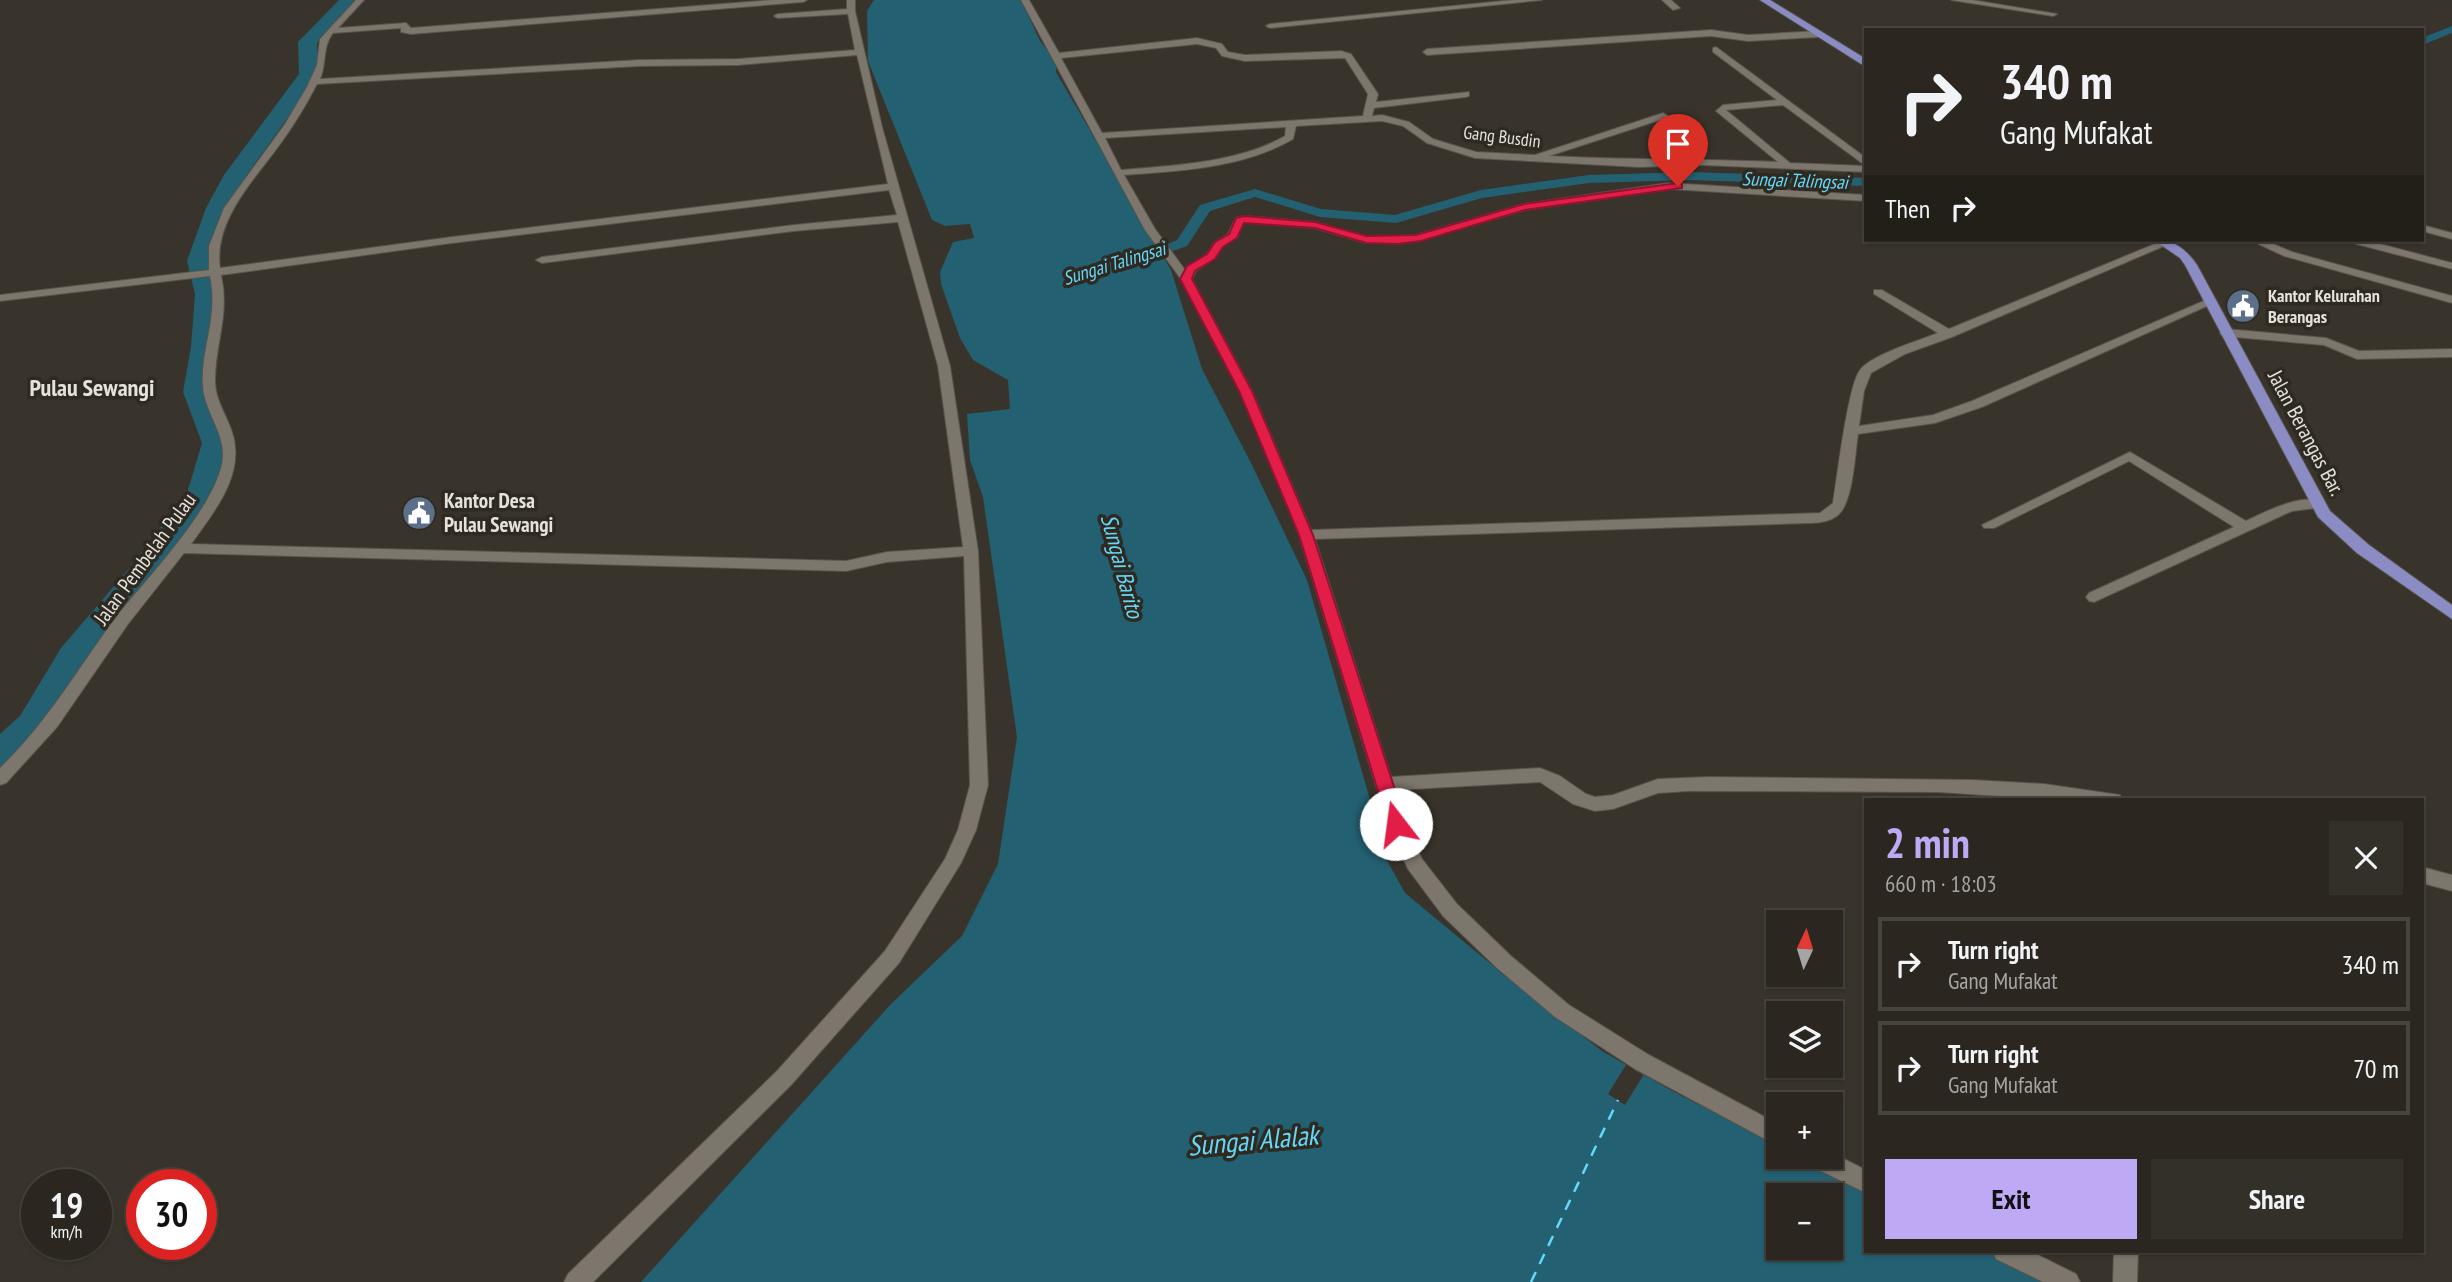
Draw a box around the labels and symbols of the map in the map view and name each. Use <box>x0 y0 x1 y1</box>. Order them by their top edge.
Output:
pin <box>1648 114 1708 186</box>
street label: Gang Busdin <box>1462 120 1542 153</box>
water label: Sungai Talingsai <box>1742 166 1851 194</box>
water label: Sungai Talingsai <box>1060 235 1171 290</box>
place label: Kantor Kelurahan Berangas <box>2268 284 2380 328</box>
public building icon: Kantor Kelurahan Berangas <box>2224 287 2262 325</box>
street label: Jalan Berangas Bar. <box>2262 365 2351 500</box>
district label: Pulau Sewangi <box>30 372 154 403</box>
street label: Jalan Pembelah Pulau <box>87 487 202 631</box>
place label: Kantor Desa Pulau Sewangi <box>444 487 553 538</box>
public building icon: Kantor Desa Pulau Sewangi <box>400 494 438 532</box>
water label: Sungai Barito <box>1095 511 1151 623</box>
position arrow <box>1359 787 1433 861</box>
north arrow <box>1766 910 1843 987</box>
water label: Sungai Alalak <box>1186 1115 1323 1164</box>
speed limit sign: 30 <box>126 1169 217 1260</box>

